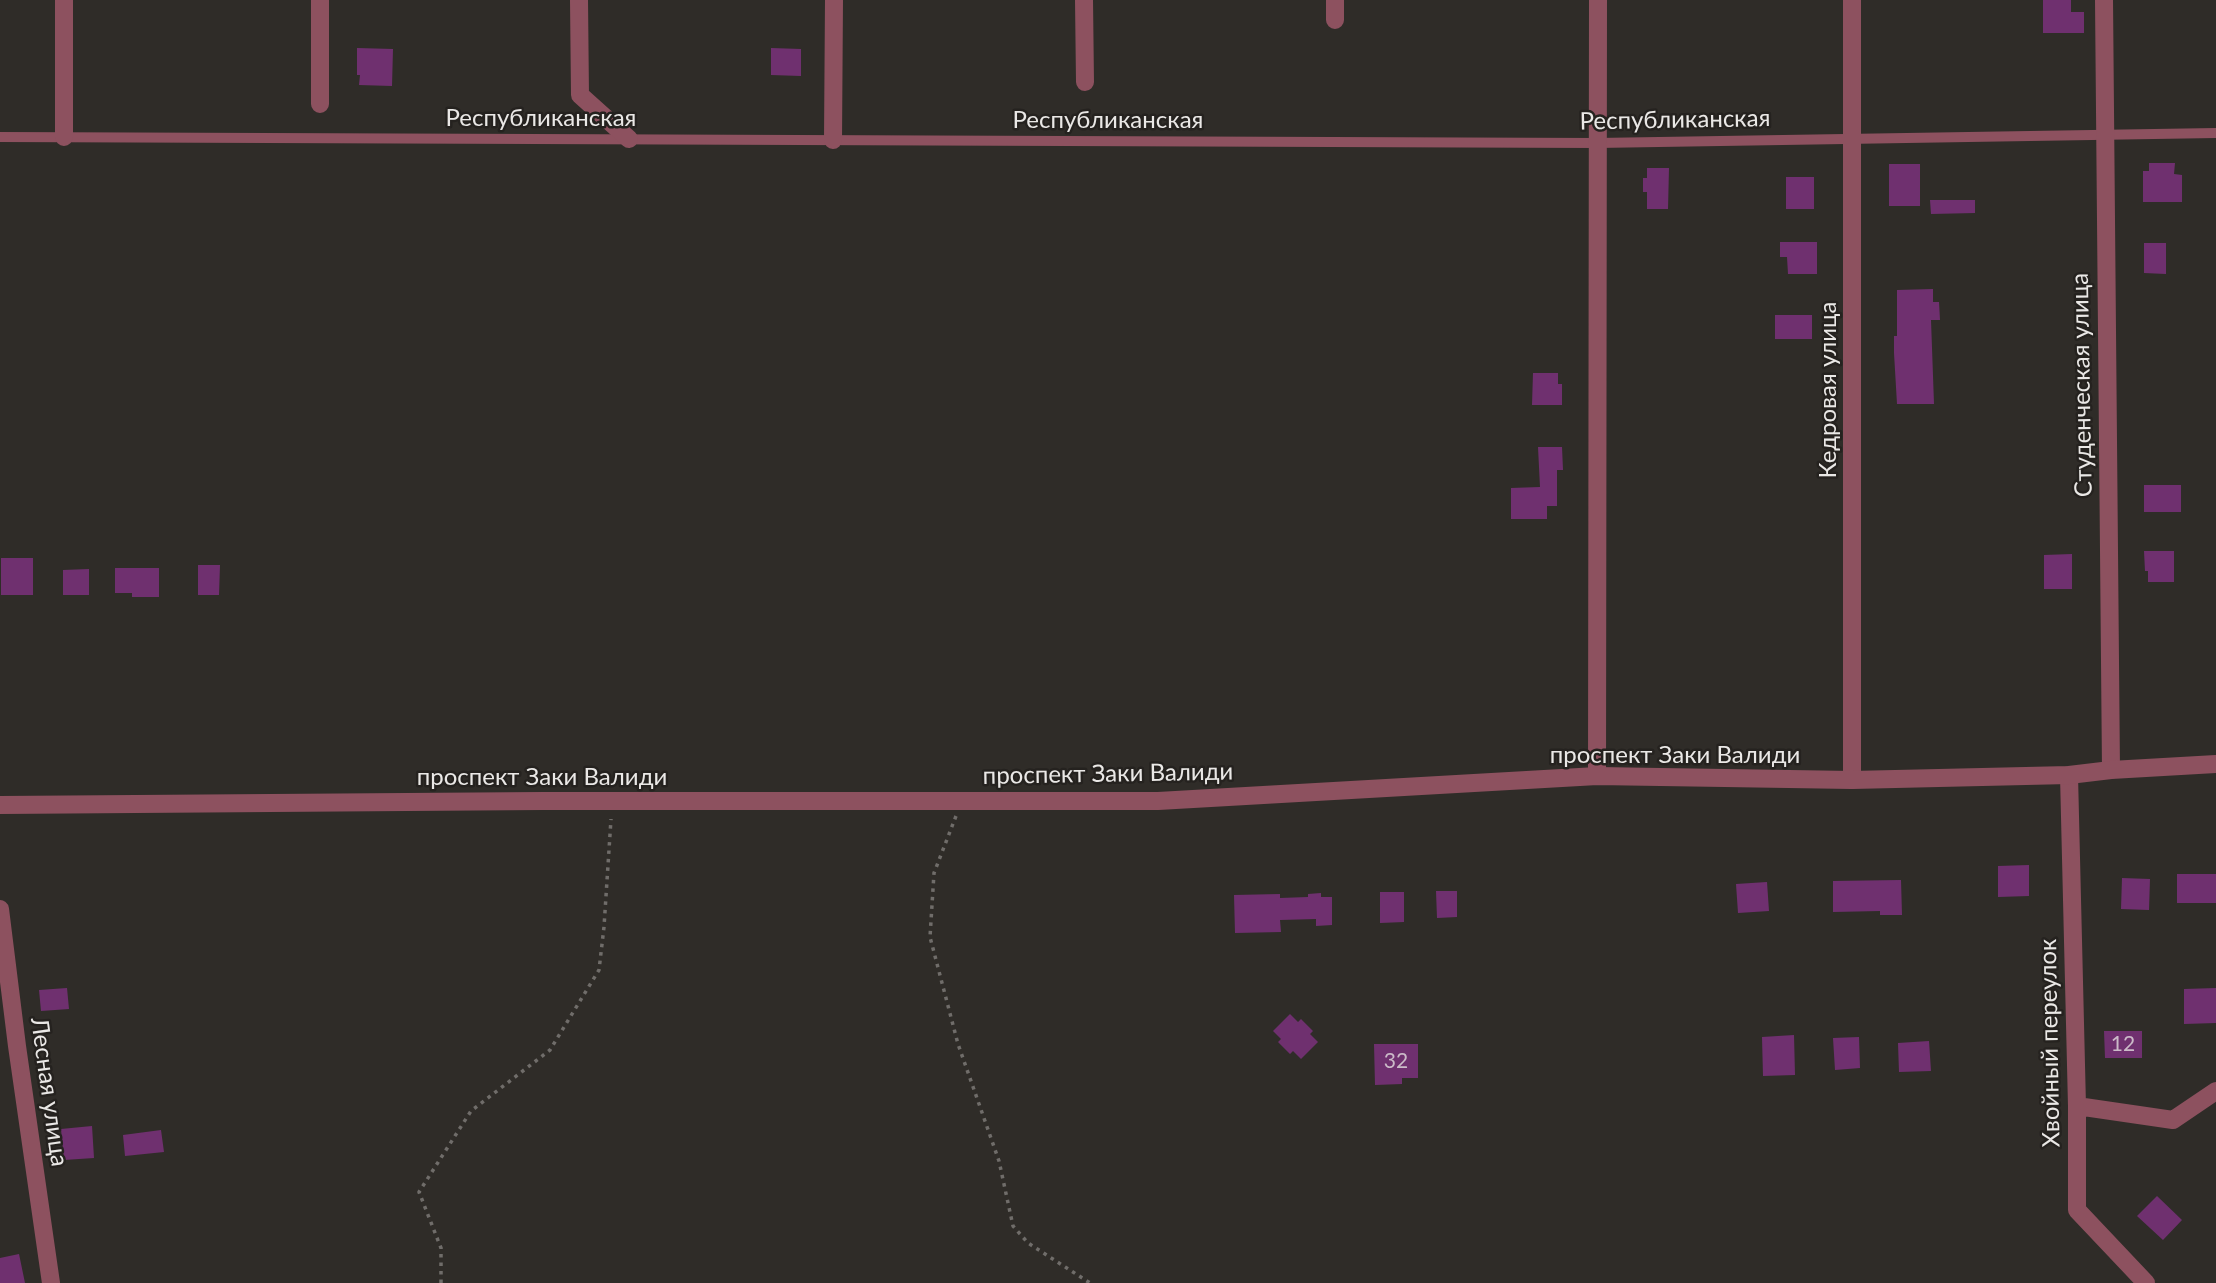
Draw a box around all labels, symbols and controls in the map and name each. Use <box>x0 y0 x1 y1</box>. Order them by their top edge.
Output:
street label: Республиканская <box>446 104 636 132</box>
street label: Республиканская <box>1579 104 1771 136</box>
street label: Республиканская <box>1013 106 1203 134</box>
street label: Студенческая улица <box>2066 273 2098 497</box>
street label: Кедровая улица <box>1814 302 1842 478</box>
street label: проспект Заки Валиди <box>1550 741 1800 769</box>
street label: проспект Заки Валиди <box>982 757 1234 791</box>
street label: проспект Заки Валиди <box>417 763 667 791</box>
street label: Хвойный переулок <box>2034 938 2066 1148</box>
street label: Лесная улица <box>24 1016 74 1168</box>
house number: 12 <box>2111 1031 2135 1057</box>
house number: 32 <box>1384 1048 1408 1074</box>

